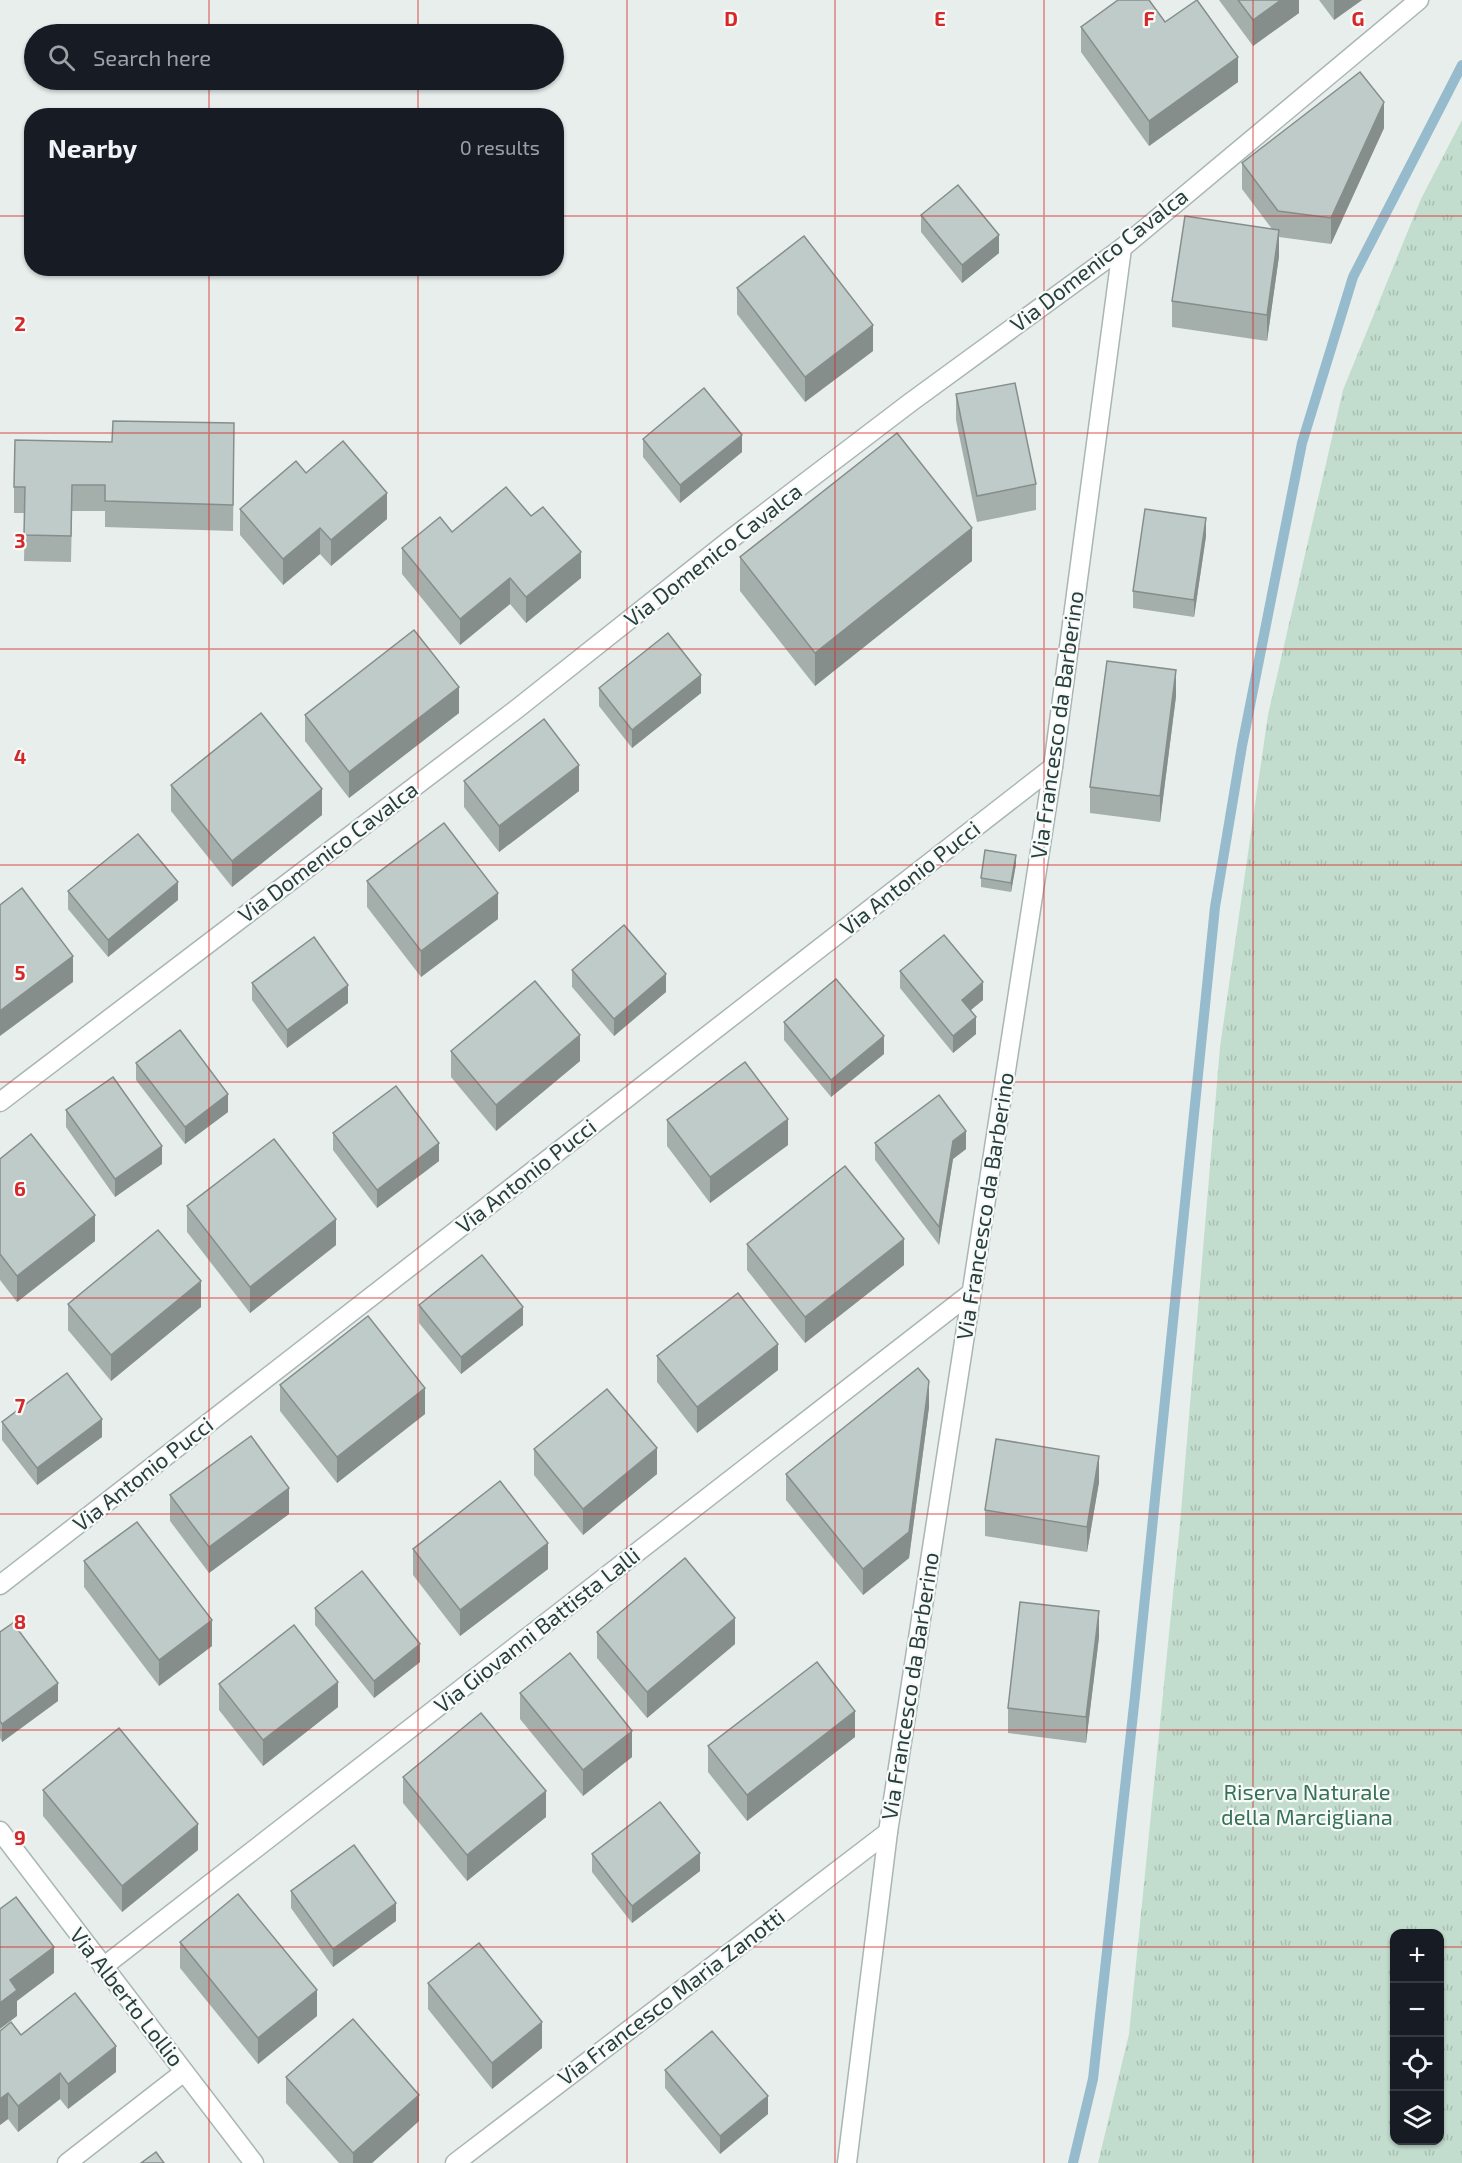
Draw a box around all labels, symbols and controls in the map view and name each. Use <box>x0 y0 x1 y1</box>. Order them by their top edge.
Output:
text: D <box>724 6 738 30</box>
text: E <box>934 6 946 30</box>
text: F <box>1143 6 1155 30</box>
text: G <box>1352 6 1364 30</box>
search box <box>24 24 564 90</box>
icon: search <box>45 41 78 74</box>
text: Search here <box>93 44 211 70</box>
text: Nearby <box>48 132 137 163</box>
text: 0 results <box>460 135 540 159</box>
street label: Via Domenico Cavalca <box>1005 182 1192 337</box>
text: 2 <box>14 311 26 335</box>
street label: Via Domenico Cavalca <box>619 477 806 632</box>
text: 3 <box>14 528 26 552</box>
street label: Via Francesco da Barberino <box>1024 589 1088 861</box>
text: 4 <box>14 744 27 768</box>
street label: Via Domenico Cavalca <box>233 775 422 927</box>
street label: Via Antonio Pucci <box>834 814 985 940</box>
text: 5 <box>14 960 26 984</box>
street label: Via Francesco da Barberino <box>950 1070 1018 1342</box>
street label: Via Antonio Pucci <box>450 1112 601 1238</box>
text: 6 <box>14 1176 26 1200</box>
text: 7 <box>15 1393 26 1417</box>
street label: Via Antonio Pucci <box>67 1410 218 1536</box>
street label: Via Giovanni Battista Lalli <box>429 1541 644 1717</box>
street label: Via Francesco da Barberino <box>875 1550 943 1822</box>
text: 8 <box>14 1609 26 1633</box>
park label: Riserva Naturale della Marcigliana <box>1221 1778 1393 1829</box>
text: 9 <box>14 1825 26 1849</box>
street label: Via Francesco Maria Zanotti <box>552 1902 789 2090</box>
street label: Via Alberto Lollio <box>65 1922 190 2071</box>
map controls <box>1390 1929 1444 2145</box>
button: + <box>1390 1929 1444 1983</box>
button: − <box>1390 1983 1444 2037</box>
button: locate <box>1390 2037 1444 2091</box>
button: layers <box>1390 2091 1444 2145</box>

